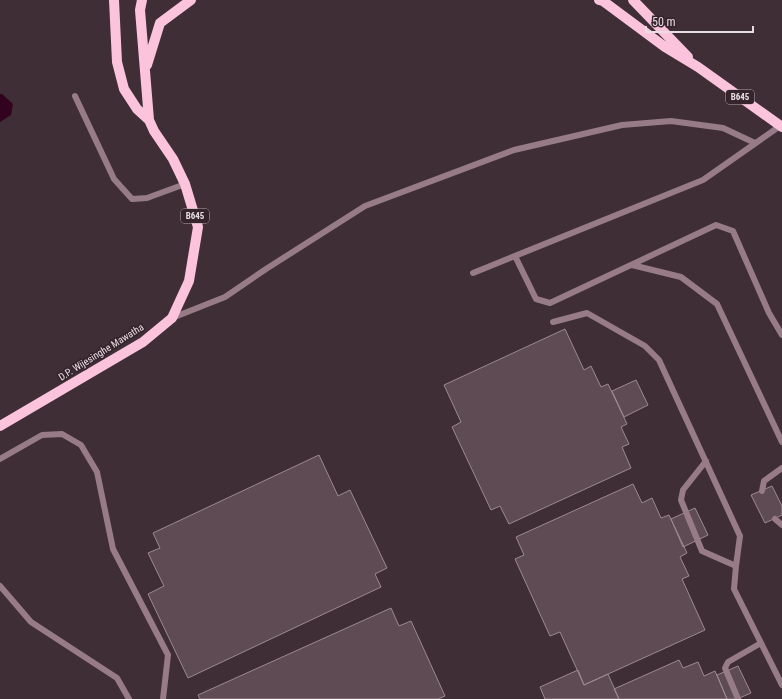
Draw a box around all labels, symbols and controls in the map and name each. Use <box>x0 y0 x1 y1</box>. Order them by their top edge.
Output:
scale bar <box>646 8 753 34</box>
text: 50 m <box>652 15 676 29</box>
road number: B645 <box>726 90 754 104</box>
road number: B645 <box>181 209 209 223</box>
street label: D.P. Wijesinghe Mawatha <box>56 321 146 383</box>

